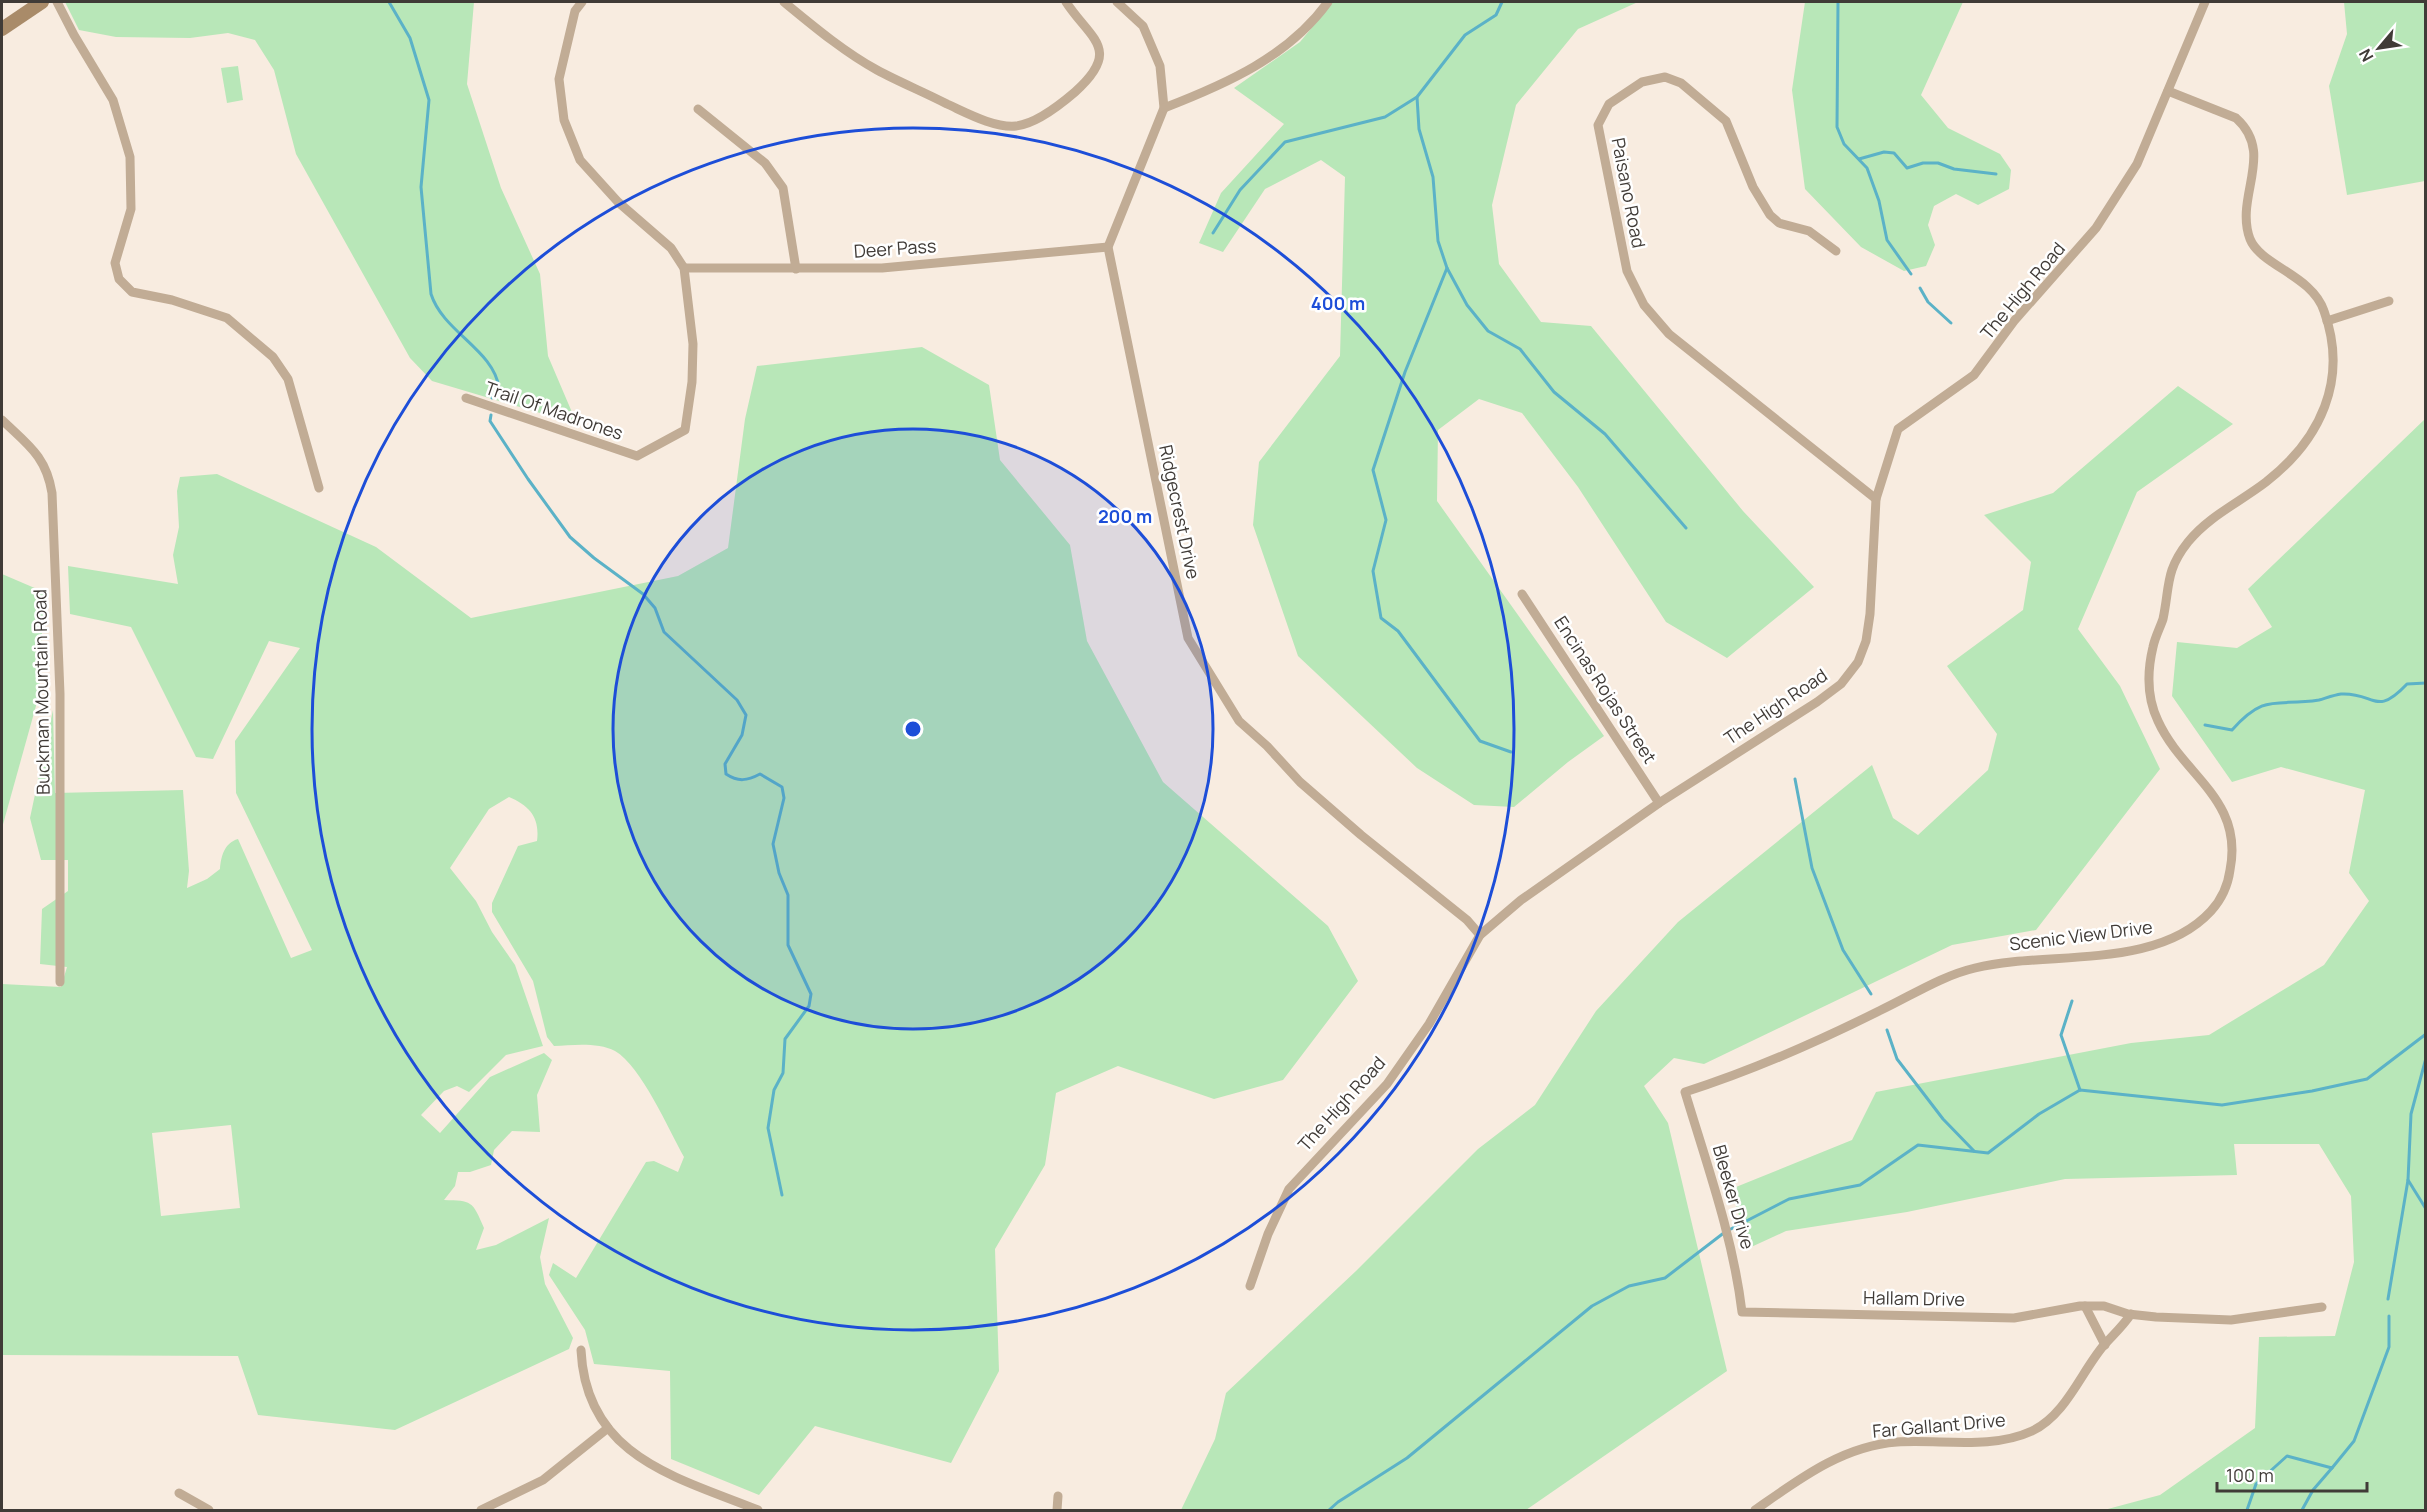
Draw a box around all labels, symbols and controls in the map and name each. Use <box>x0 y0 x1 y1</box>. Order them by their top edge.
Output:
north arrow <box>2349 18 2409 78</box>
text: N <box>2353 45 2378 66</box>
street label: Paisano Road <box>1607 136 1651 250</box>
street label: Deer Pass <box>853 233 937 263</box>
street label: The High Road <box>1975 237 2070 344</box>
text: 400 m <box>1311 291 1365 315</box>
street label: Trail Of Madrones <box>482 375 626 445</box>
street label: Ridgecrest Drive <box>1154 443 1206 581</box>
text: 200 m <box>1098 504 1152 528</box>
street label: Buckman Mountain Road <box>27 589 55 795</box>
street label: Encinas Rojas Street <box>1549 611 1662 768</box>
street label: The High Road <box>1719 663 1832 750</box>
centre of rings <box>903 719 923 739</box>
street label: Scenic View Drive <box>2008 914 2154 956</box>
street label: The High Road <box>1292 1051 1390 1156</box>
street label: Bleeker Drive <box>1708 1142 1760 1252</box>
street label: Hallam Drive <box>1863 1285 1965 1311</box>
street label: Far Gallant Drive <box>1871 1407 2006 1443</box>
scale bar <box>2217 1455 2367 1493</box>
text: 100 m <box>2226 1463 2274 1487</box>

